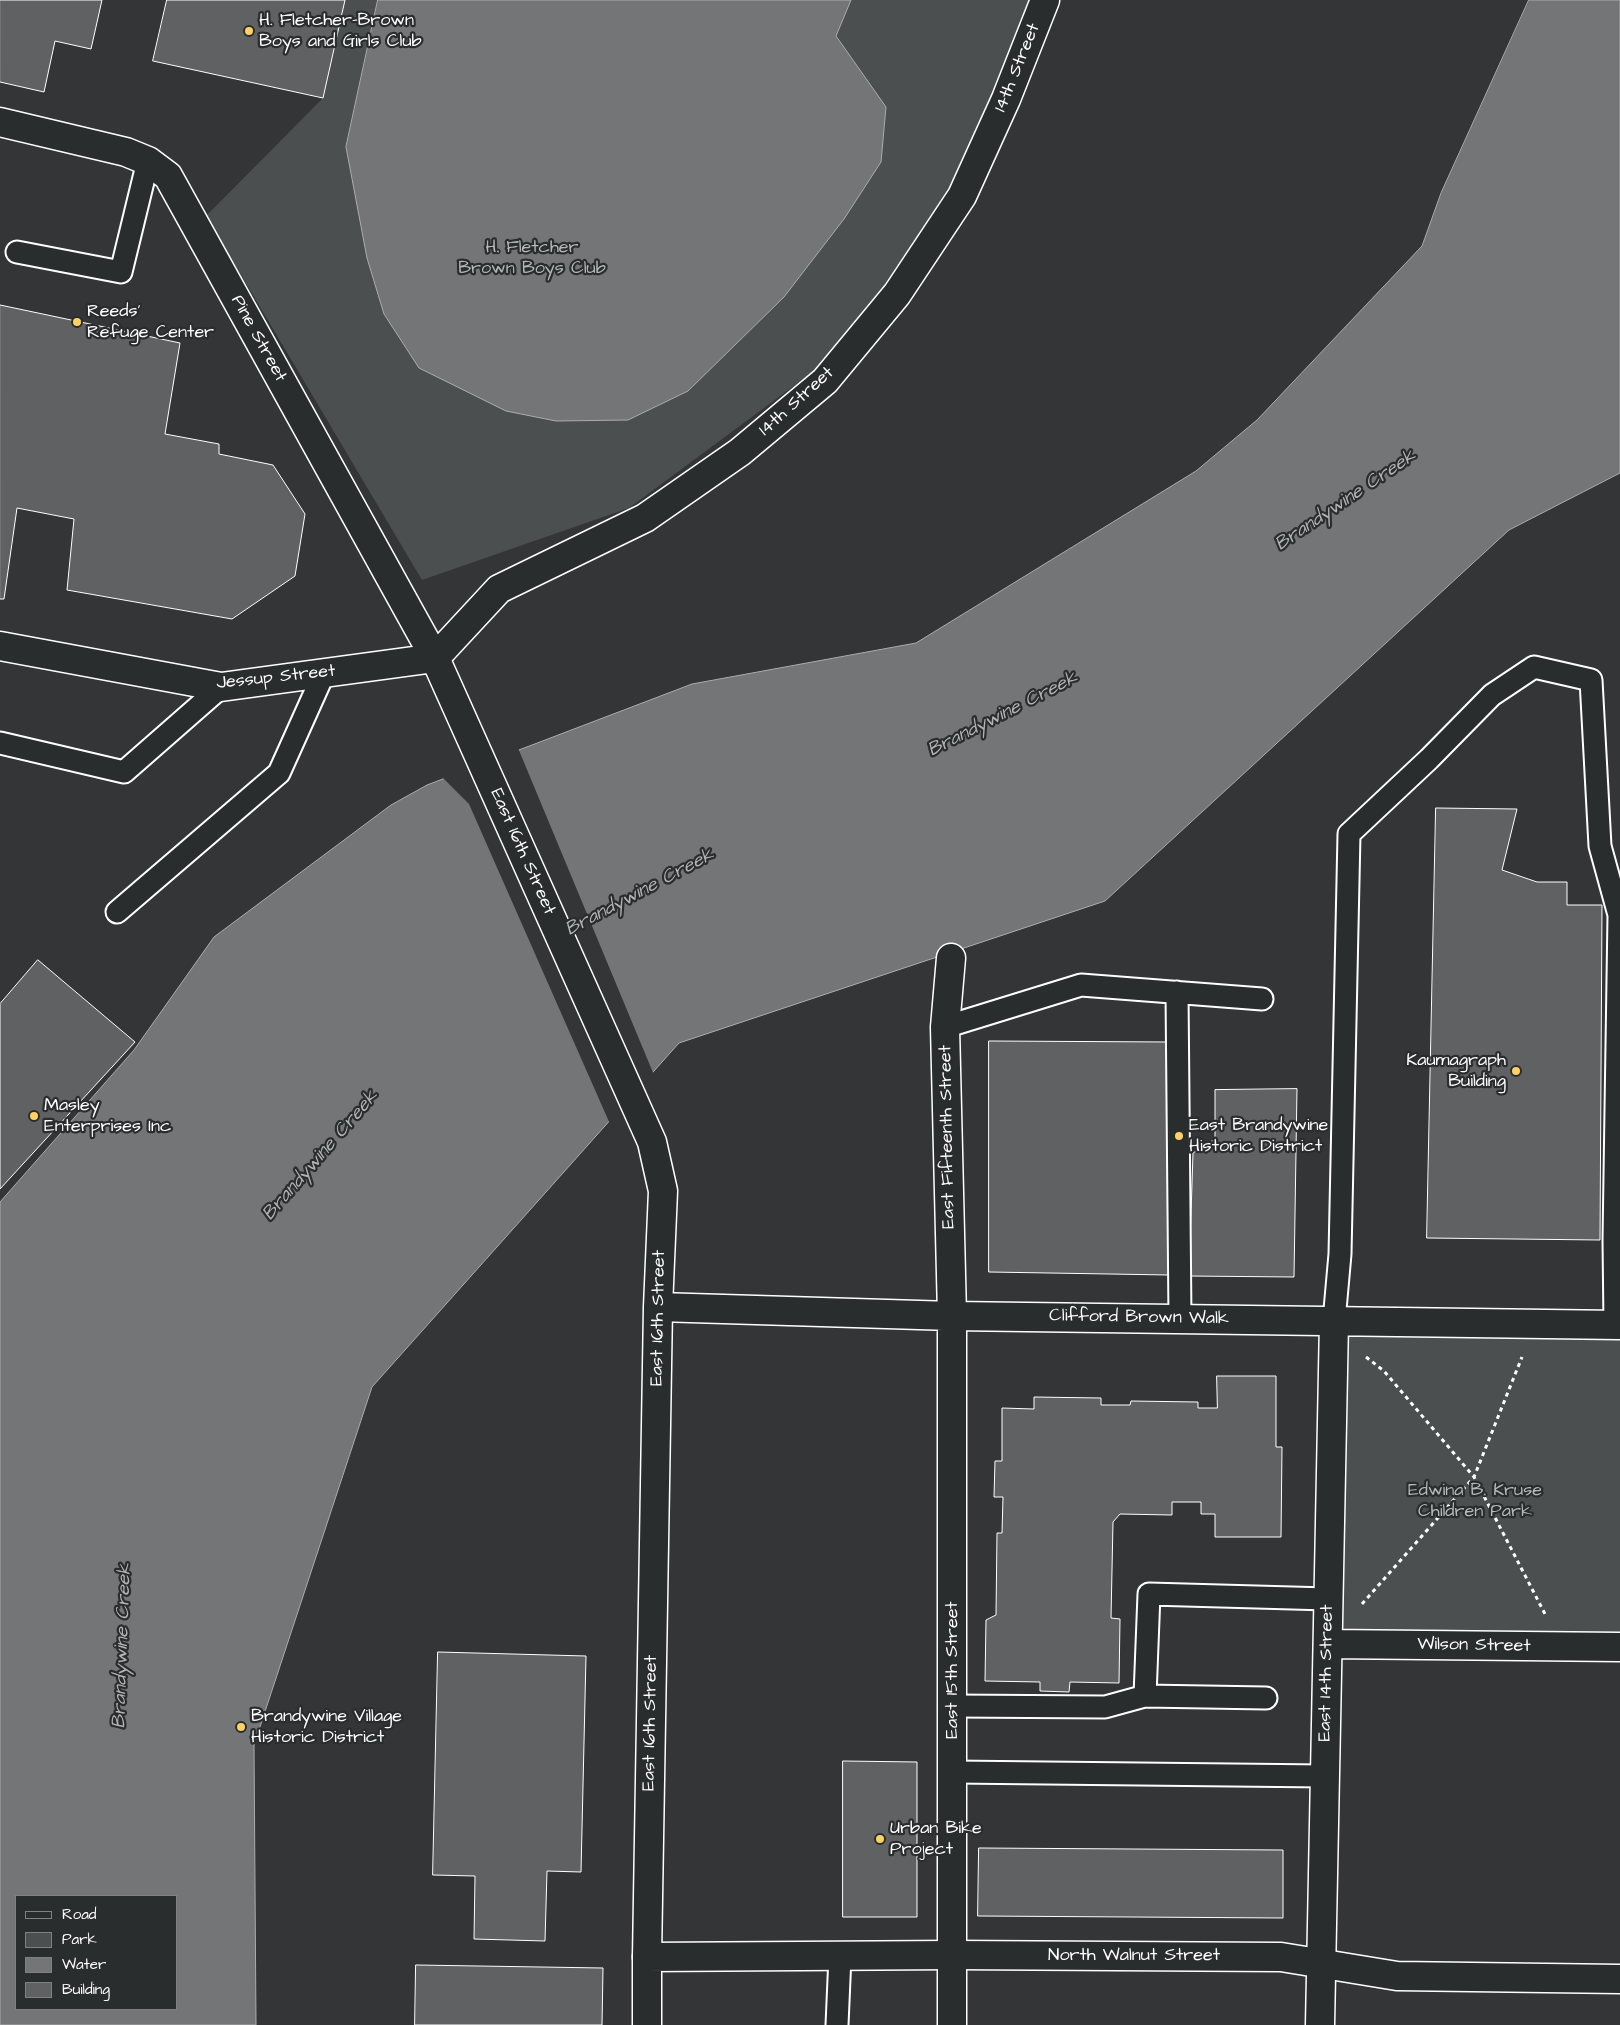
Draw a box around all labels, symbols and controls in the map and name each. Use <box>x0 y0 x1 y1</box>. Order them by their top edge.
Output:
place label: H. Fletcher-Brown Boys and Girls Club <box>259 10 422 52</box>
street label: 14th Street <box>990 21 1046 115</box>
marker: H. Fletcher-Brown Boys and Girls Club <box>243 25 255 37</box>
park label: H. Fletcher Brown Boys Club <box>458 237 606 280</box>
street label: Pine Street <box>225 292 291 386</box>
place label: Reeds' Refuge Center <box>87 301 214 344</box>
marker: Reeds' Refuge Center <box>71 316 83 328</box>
street label: 14th Street <box>755 363 839 441</box>
water label: Brandywine Creek <box>1271 445 1421 557</box>
street label: Jessup Street <box>216 661 336 695</box>
water label: Brandywine Creek <box>924 667 1082 763</box>
street label: East 16th Street <box>485 786 559 918</box>
water label: Brandywine Creek <box>562 844 718 942</box>
street label: East Fifteenth Street <box>936 1045 960 1229</box>
place label: Kaumagraph Building <box>1406 1050 1506 1092</box>
marker: Kaumagraph Building <box>1510 1065 1522 1077</box>
water label: Brandywine Creek <box>258 1086 384 1226</box>
place label: Masley Enterprises Inc <box>44 1095 171 1138</box>
marker: Masley Enterprises Inc <box>28 1110 40 1122</box>
place label: East Brandywine Historic District <box>1189 1115 1328 1158</box>
marker: East Brandywine Historic District <box>1173 1130 1185 1142</box>
street label: East 16th Street <box>647 1250 671 1386</box>
street label: Clifford Brown Walk <box>1049 1306 1229 1330</box>
park label: Edwina B. Kruse Children Park <box>1408 1480 1542 1522</box>
water label: Brandywine Creek <box>109 1563 137 1729</box>
street label: East 15th Street <box>942 1601 964 1739</box>
street label: East 14th Street <box>1315 1604 1339 1742</box>
street label: Wilson Street <box>1417 1634 1531 1658</box>
street label: East 16th Street <box>639 1655 663 1791</box>
place label: Brandywine Village Historic District <box>251 1706 402 1748</box>
marker: Brandywine Village Historic District <box>235 1721 247 1733</box>
place label: Urban Bike Project <box>890 1818 982 1860</box>
marker: Urban Bike Project <box>874 1833 886 1845</box>
legend <box>15 1895 178 2010</box>
text: Road <box>62 1904 96 1925</box>
text: Park <box>62 1929 97 1950</box>
street label: North Walnut Street <box>1048 1945 1220 1967</box>
text: Water <box>62 1954 106 1975</box>
text: Building <box>62 1979 110 2000</box>

